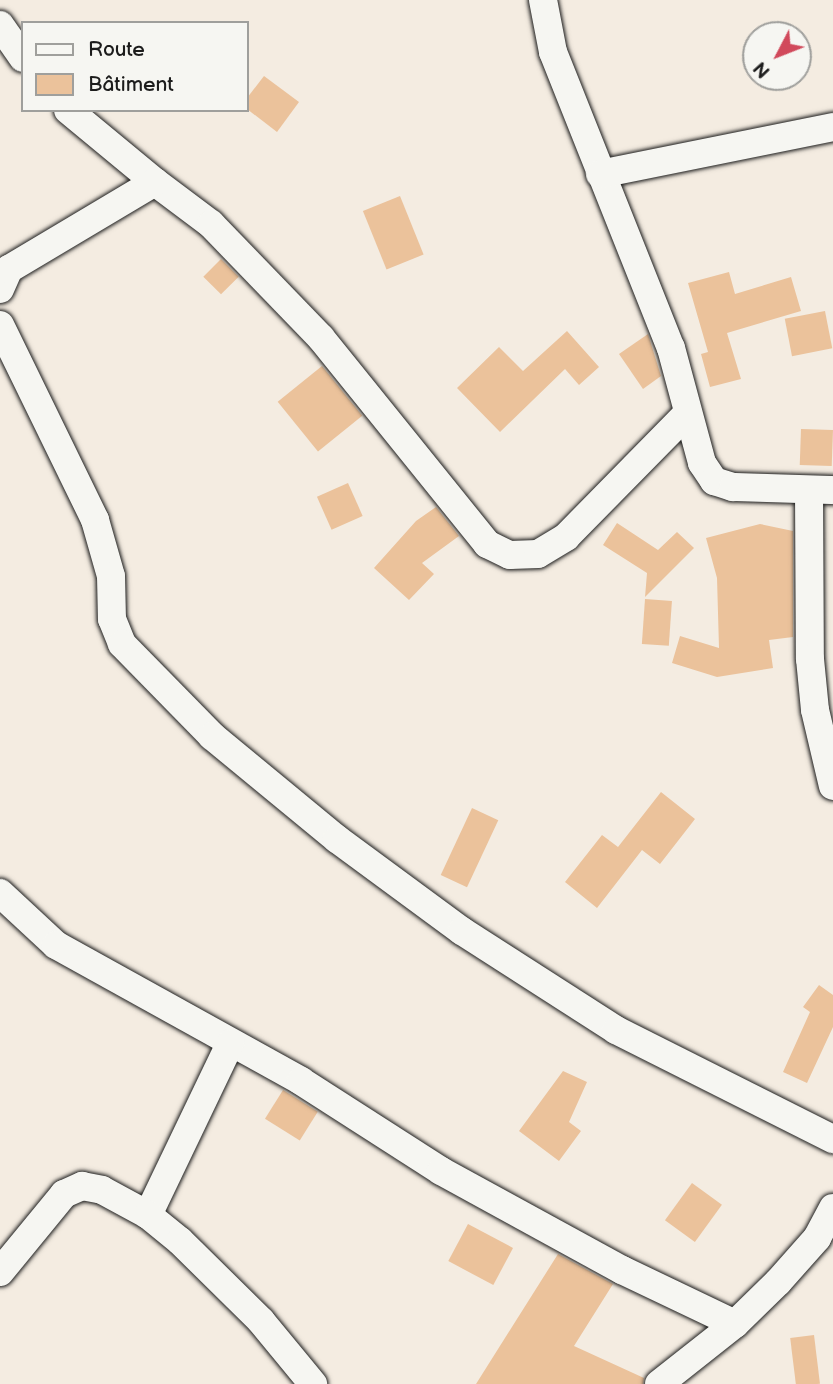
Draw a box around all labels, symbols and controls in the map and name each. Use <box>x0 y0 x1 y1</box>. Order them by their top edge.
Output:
legend <box>21 21 248 112</box>
north arrow <box>742 21 812 91</box>
text: Route <box>88 37 145 62</box>
text: N <box>749 56 776 82</box>
text: Bâtiment <box>88 72 174 97</box>

